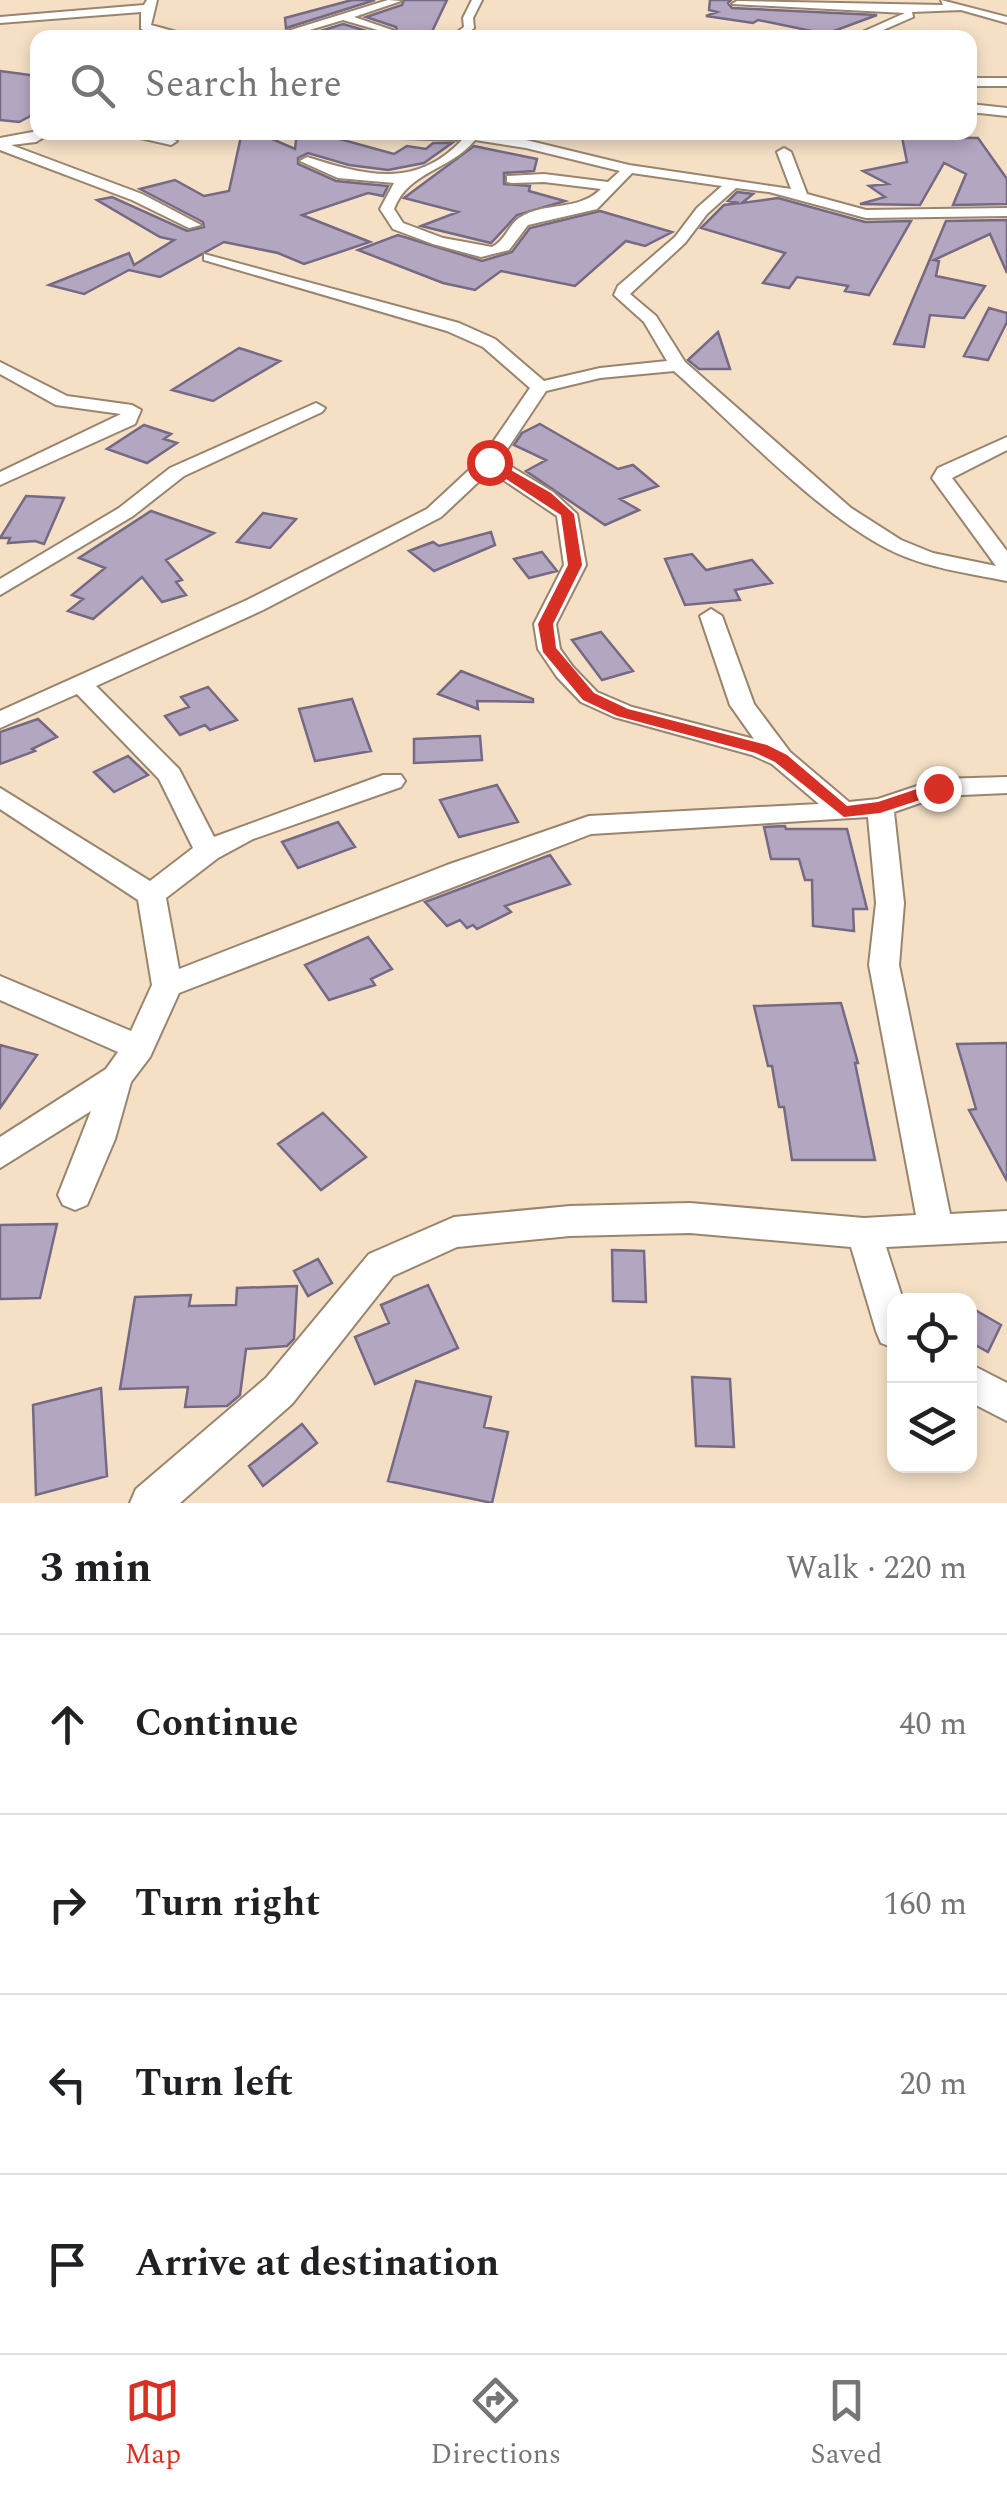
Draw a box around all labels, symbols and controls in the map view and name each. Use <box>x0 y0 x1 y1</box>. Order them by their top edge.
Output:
search box <box>30 30 977 140</box>
text: Search here <box>145 56 342 114</box>
icon: search <box>65 58 120 113</box>
route start <box>467 440 513 486</box>
route end <box>916 766 962 812</box>
map controls <box>887 1293 977 1473</box>
button: locate <box>887 1293 977 1383</box>
button: layers <box>887 1383 977 1473</box>
text: 3 min <box>40 1537 152 1600</box>
text: Walk · 220 m <box>786 1544 967 1593</box>
text: Continue <box>135 1695 298 1753</box>
icon: ahead <box>40 1697 95 1752</box>
text: 40 m <box>899 1700 967 1749</box>
text: Turn right <box>135 1875 320 1933</box>
icon: right <box>40 1877 95 1932</box>
text: 160 m <box>883 1880 967 1929</box>
text: Turn left <box>135 2055 293 2113</box>
icon: left <box>40 2057 95 2112</box>
text: 20 m <box>899 2060 967 2109</box>
text: Arrive at destination <box>135 2235 499 2293</box>
icon: arrive <box>40 2237 95 2292</box>
tab: Map <box>125 2373 181 2476</box>
tab: Directions <box>430 2373 561 2476</box>
tab: Saved <box>811 2373 882 2476</box>

